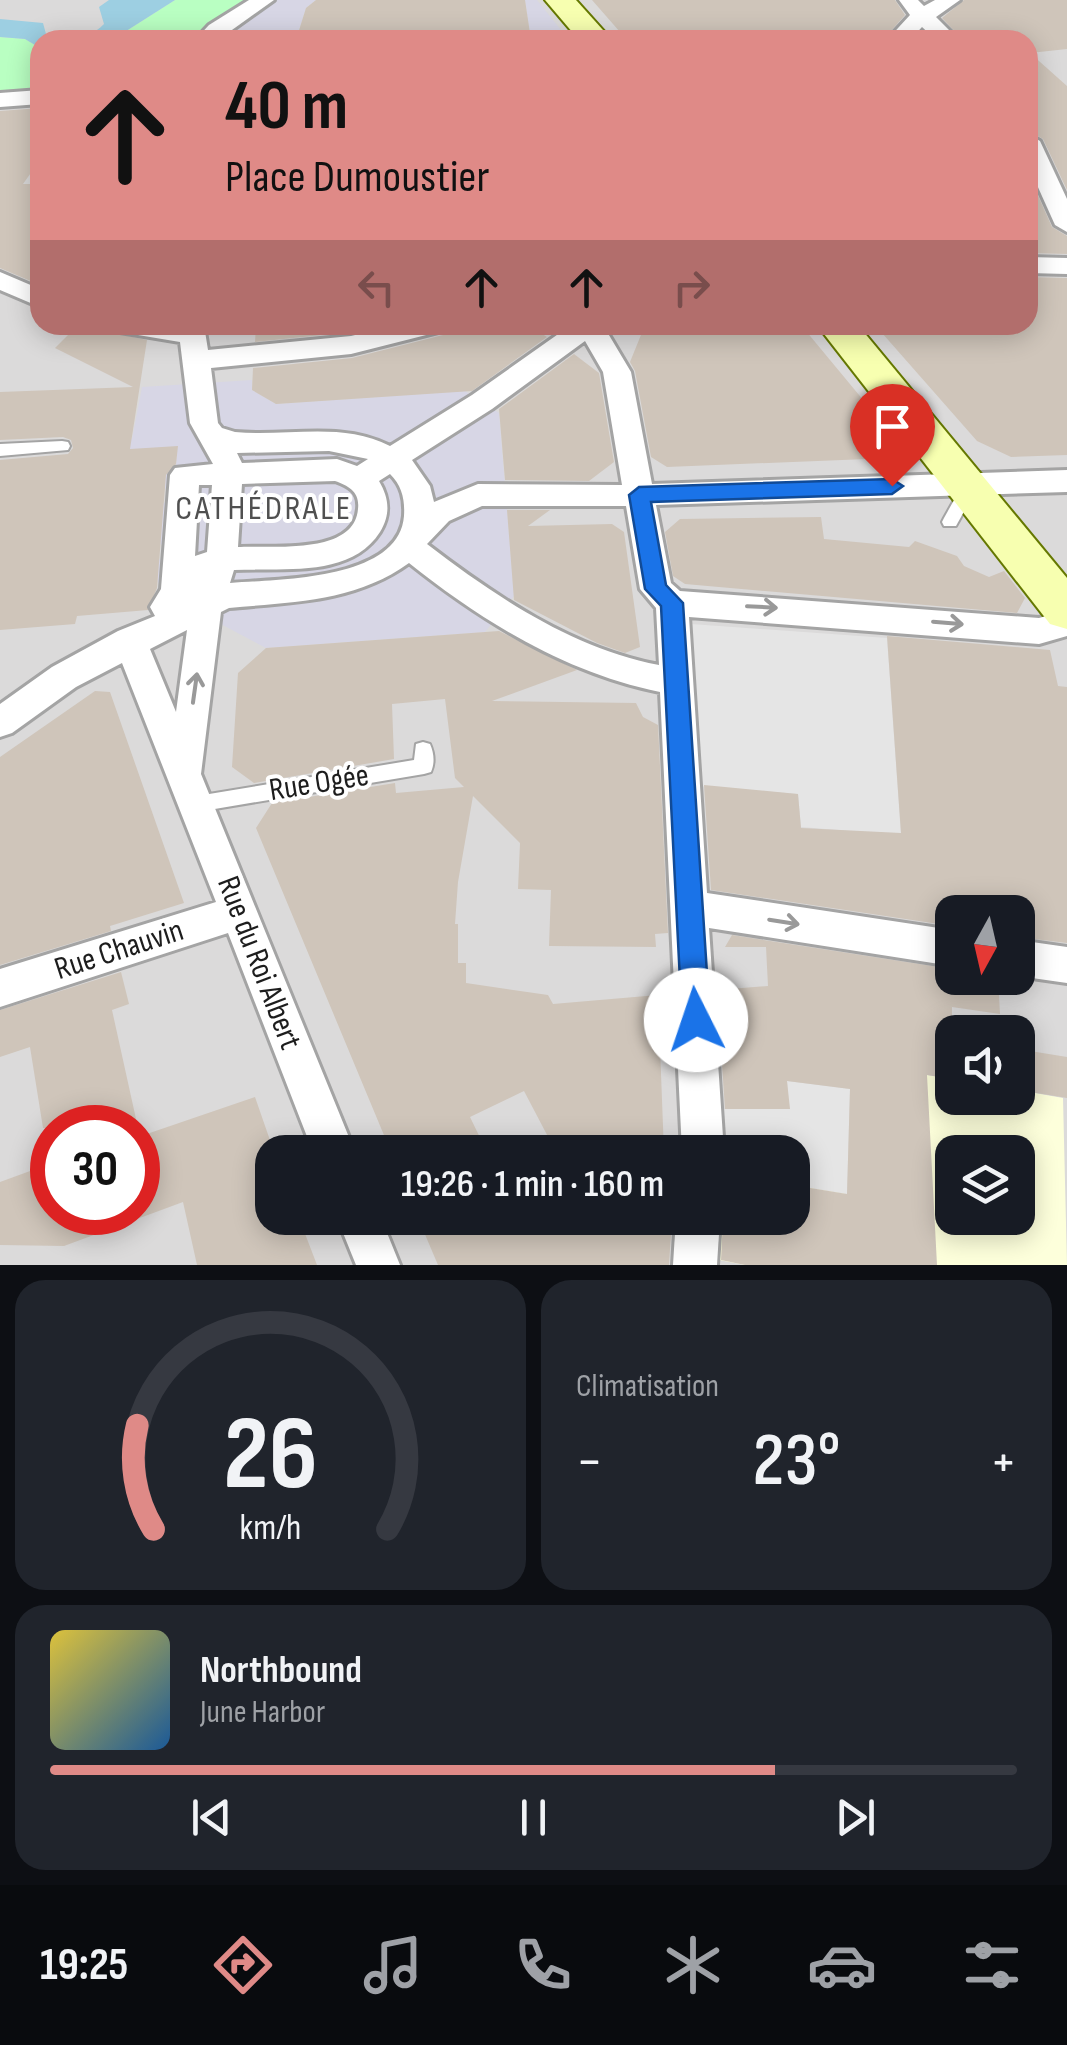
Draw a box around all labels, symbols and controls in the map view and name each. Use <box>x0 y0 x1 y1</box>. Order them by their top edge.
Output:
text: 40 m <box>225 65 348 149</box>
icon: ahead <box>60 70 190 200</box>
text: Place Dumoustier <box>225 150 489 205</box>
icon: left <box>349 260 404 315</box>
icon: ahead <box>454 260 509 315</box>
icon: ahead <box>559 260 614 315</box>
icon: right <box>664 260 719 315</box>
pin <box>850 384 935 487</box>
icon: arrive <box>865 399 920 454</box>
district label: CATHÉDRALE <box>175 487 353 530</box>
one-way arrow <box>745 598 777 617</box>
one-way arrow <box>932 613 964 632</box>
one-way arrow <box>187 672 205 705</box>
street label: Rue Ogée <box>266 756 372 810</box>
street label: Rue du Roi Albert <box>208 871 310 1055</box>
north arrow <box>935 895 1035 995</box>
map controls <box>935 895 1035 1235</box>
street label: Rue Chauvin <box>50 911 188 989</box>
one-way arrow <box>767 913 800 932</box>
position arrow <box>644 968 748 1072</box>
button: sound <box>935 1015 1035 1115</box>
speed limit sign: 30 <box>30 1105 160 1235</box>
button: layers <box>935 1135 1035 1235</box>
text: 19:26 · 1 min · 160 m <box>401 1162 664 1207</box>
text: Climatisation <box>576 1367 719 1406</box>
text: 26 <box>223 1393 318 1518</box>
text: 23° <box>753 1416 840 1507</box>
text: − <box>576 1429 603 1496</box>
text: + <box>990 1429 1017 1496</box>
text: km/h <box>240 1507 301 1550</box>
text: Northbound <box>200 1648 362 1693</box>
text: June Harbor <box>200 1693 325 1732</box>
icon: previous <box>184 1790 239 1845</box>
icon: pause <box>506 1790 561 1845</box>
icon: next <box>828 1790 883 1845</box>
icon: directions <box>208 1930 278 2000</box>
icon: music <box>358 1930 428 2000</box>
icon: phone <box>508 1930 578 2000</box>
icon: climate <box>658 1930 728 2000</box>
icon: car <box>807 1930 877 2000</box>
icon: filters <box>957 1930 1027 2000</box>
text: 19:25 <box>40 1938 128 1993</box>

